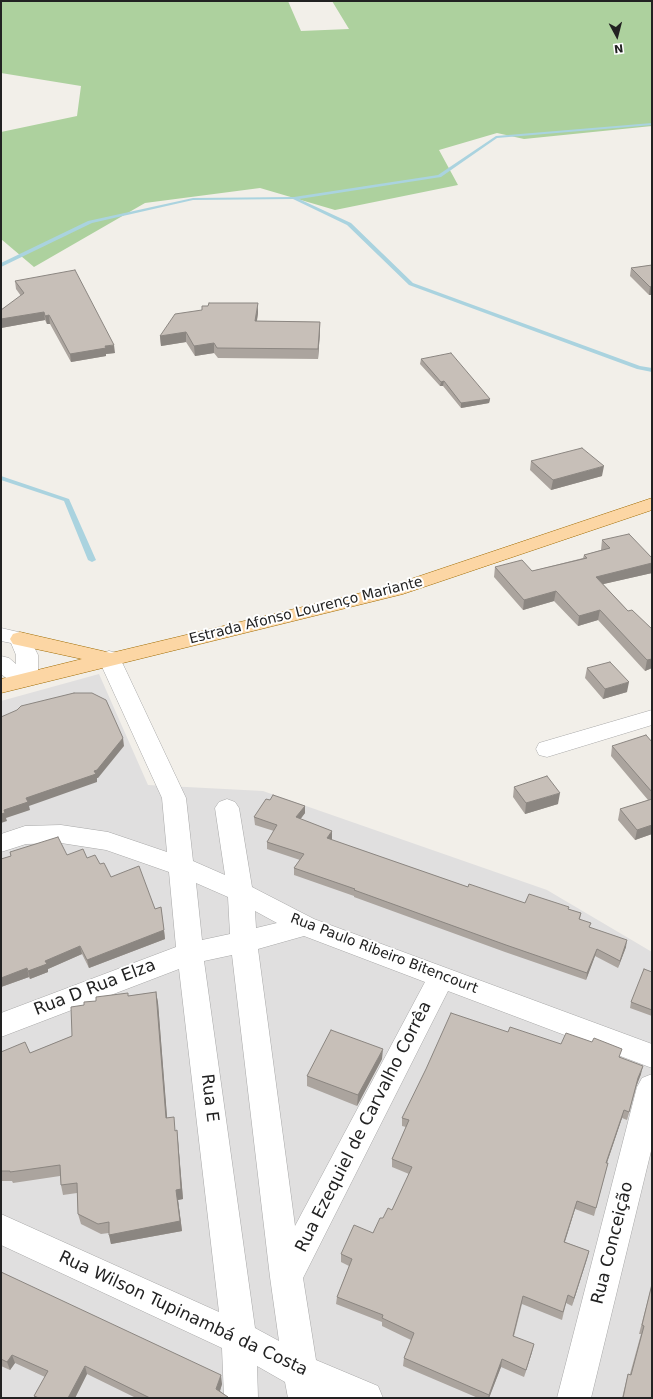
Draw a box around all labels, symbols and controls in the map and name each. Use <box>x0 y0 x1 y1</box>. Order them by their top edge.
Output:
north arrow <box>597 16 637 56</box>
text: N <box>613 41 624 55</box>
street label: Estrada Afonso Lourenço Mariante <box>187 574 425 648</box>
street label: Rua Paulo Ribeiro Bitencourt <box>288 910 480 998</box>
street label: Rua D Rua Elza <box>31 955 159 1021</box>
street label: Rua Ezequiel de Carvalho Corrêa <box>292 998 436 1256</box>
street label: Rua E <box>196 1073 222 1123</box>
street label: Rua Conceição <box>588 1180 638 1306</box>
street label: Rua Wilson Tupinambá da Costa <box>55 1247 311 1381</box>

